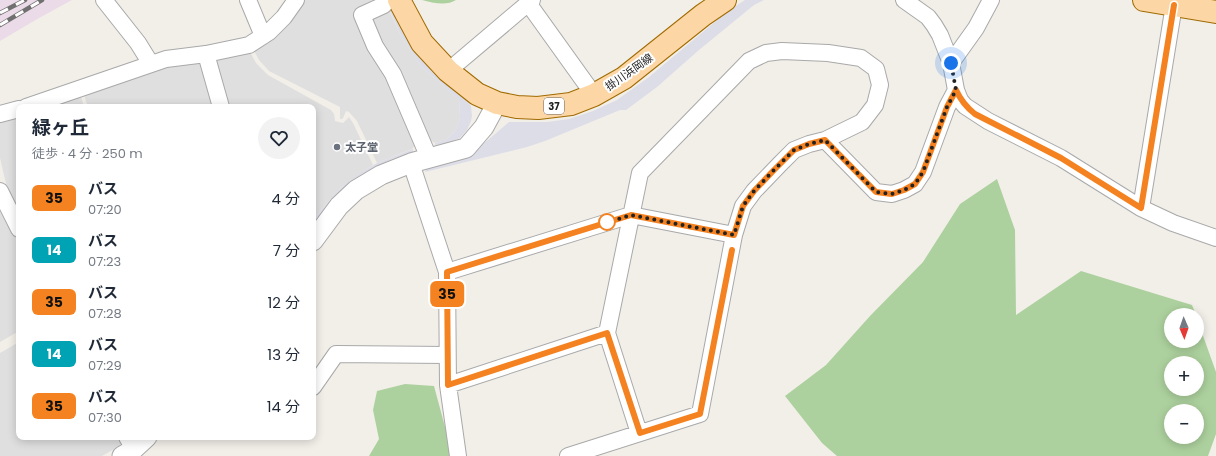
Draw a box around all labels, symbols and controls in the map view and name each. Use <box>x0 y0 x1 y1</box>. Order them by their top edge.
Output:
street label: 掛川浜岡線 <box>602 50 656 94</box>
your location <box>941 53 961 73</box>
road number: 37 <box>544 98 564 114</box>
text: 緑ヶ丘 <box>32 114 89 141</box>
button: heart <box>258 117 300 159</box>
place label: 太子堂 <box>345 139 378 155</box>
marker: 太子堂 <box>332 142 342 152</box>
text: 徒歩 · 4 分 · 250 m <box>32 144 143 163</box>
text: バス <box>88 178 118 199</box>
text: 35 <box>45 188 63 208</box>
text: 4 分 <box>272 188 300 209</box>
text: 07:20 <box>88 200 122 219</box>
unlabelled marker <box>598 213 616 231</box>
text: バス <box>88 230 118 251</box>
text: 14 <box>47 240 61 260</box>
text: 7 分 <box>273 240 300 261</box>
text: 07:23 <box>88 252 121 271</box>
line badge: 35 <box>429 281 465 307</box>
text: バス <box>88 282 118 303</box>
text: 35 <box>438 284 456 304</box>
text: 35 <box>45 292 63 312</box>
text: 12 分 <box>268 292 300 313</box>
text: 07:28 <box>88 304 122 323</box>
north arrow <box>1164 308 1204 348</box>
map controls <box>1164 308 1204 444</box>
text: バス <box>88 334 118 355</box>
text: 14 <box>47 344 61 364</box>
text: 13 分 <box>267 344 300 365</box>
text: 07:29 <box>88 356 122 375</box>
button: + <box>1164 356 1204 396</box>
text: バス <box>88 386 118 407</box>
text: 35 <box>45 396 63 416</box>
text: 14 分 <box>267 396 300 417</box>
button: − <box>1164 404 1204 444</box>
text: 07:30 <box>88 408 122 427</box>

